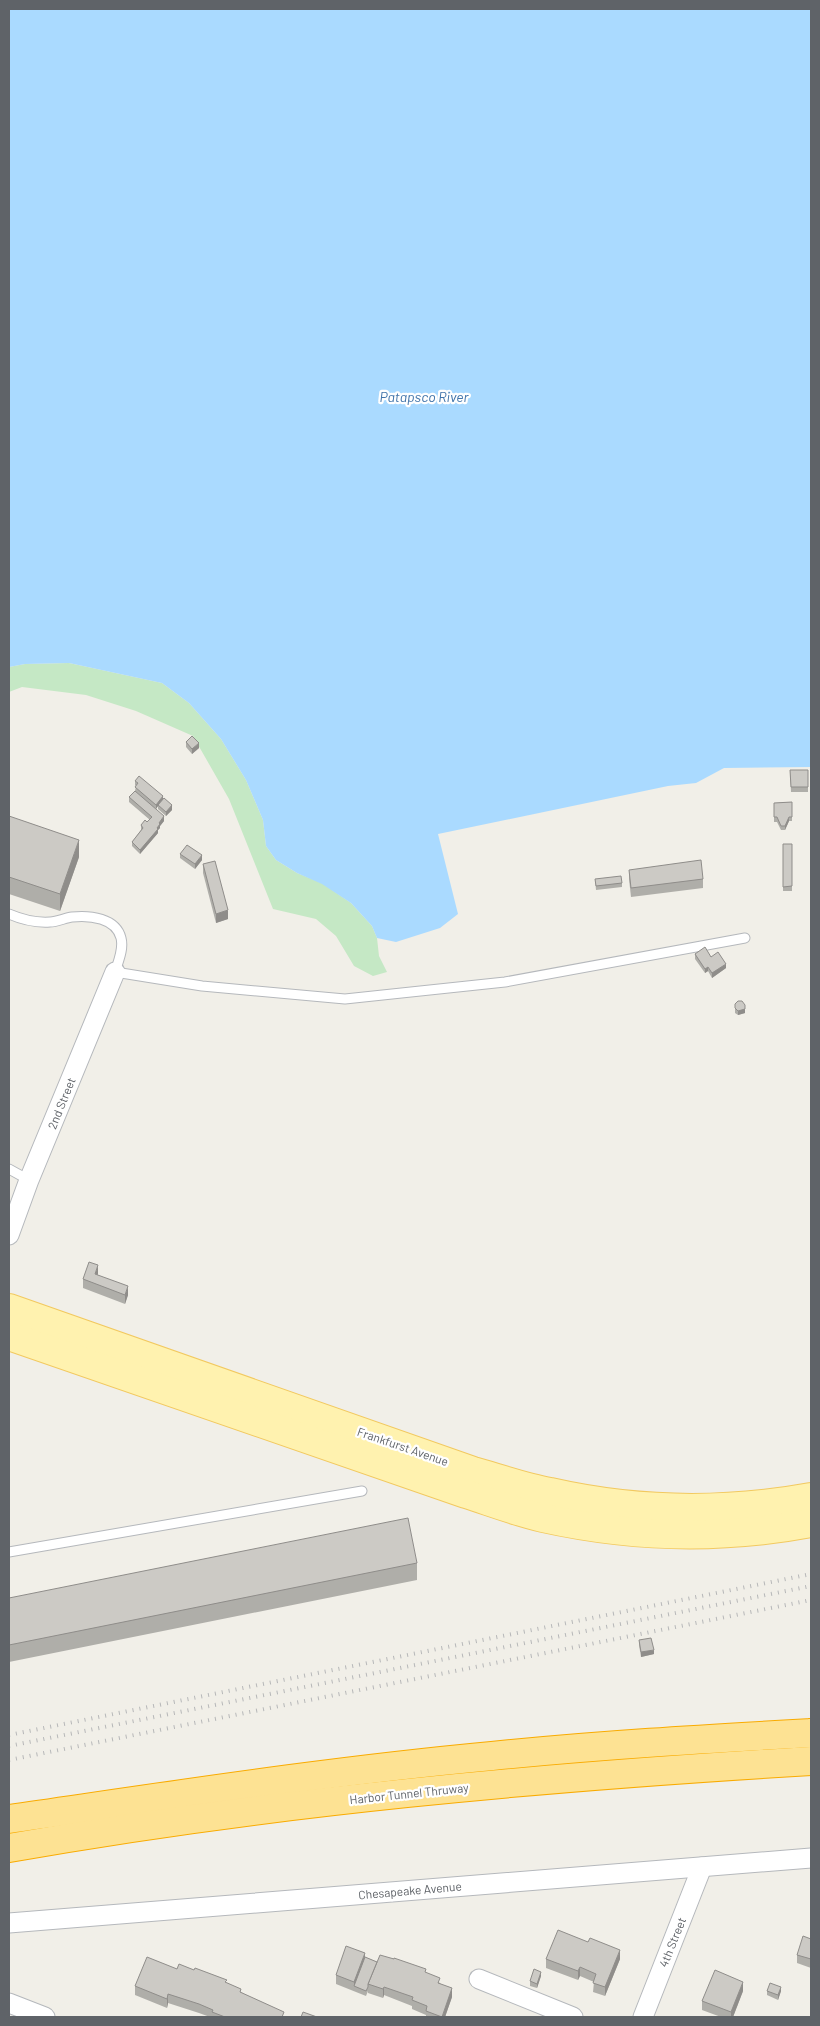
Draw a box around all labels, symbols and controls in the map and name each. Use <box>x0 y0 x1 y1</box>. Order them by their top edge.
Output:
water label: Patapsco River <box>380 388 470 405</box>
street label: 2nd Street <box>44 1075 78 1131</box>
street label: Frankfurst Avenue <box>356 1424 450 1468</box>
street label: Harbor Tunnel Thruway <box>349 1780 470 1806</box>
street label: Chesapeake Avenue <box>358 1879 462 1901</box>
street label: 4th Street <box>656 1915 688 1969</box>

